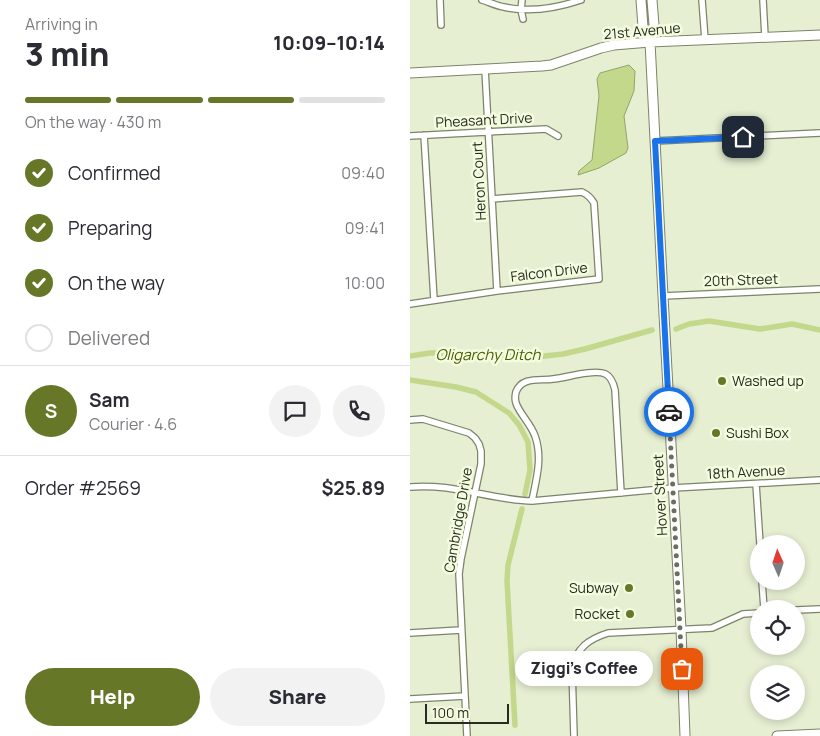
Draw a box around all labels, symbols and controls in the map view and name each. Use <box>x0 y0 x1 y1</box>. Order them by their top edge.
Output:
text: Arriving in <box>25 13 98 35</box>
street label: 21st Avenue <box>603 18 681 43</box>
text: 10:09–10:14 <box>273 30 385 56</box>
text: 3 min <box>25 32 109 76</box>
street label: Pheasant Drive <box>435 107 533 132</box>
text: On the way · 430 m <box>25 111 161 133</box>
pin <box>722 116 764 158</box>
icon: home <box>729 123 757 151</box>
street label: Heron Court <box>467 141 490 221</box>
icon: check <box>25 159 53 187</box>
text: Confirmed <box>68 160 161 186</box>
text: 09:40 <box>341 162 385 184</box>
icon: check <box>25 214 53 242</box>
text: Preparing <box>68 215 153 241</box>
text: 09:41 <box>345 217 385 239</box>
street label: Falcon Drive <box>509 257 589 286</box>
icon: check <box>25 269 53 297</box>
street label: 20th Street <box>703 269 779 290</box>
text: On the way <box>68 270 165 296</box>
text: 10:00 <box>345 272 385 294</box>
text: Delivered <box>68 325 150 351</box>
water label: Oligarchy Ditch <box>436 344 542 365</box>
place label: Washed up <box>732 371 804 390</box>
marker: Washed up <box>716 375 728 387</box>
button: chat <box>269 385 321 437</box>
button: phone <box>333 385 385 437</box>
text: Sam <box>89 387 130 413</box>
courier <box>644 387 694 437</box>
text: S <box>45 398 57 424</box>
icon: car <box>655 398 683 426</box>
text: Courier · 4.6 <box>89 413 177 435</box>
place label: Sushi Box <box>726 423 789 442</box>
marker: Sushi Box <box>710 427 722 439</box>
street label: Hover Street <box>648 453 671 536</box>
street label: 18th Avenue <box>706 460 786 483</box>
street label: Cambridge Drive <box>439 466 476 574</box>
text: Order #2569 <box>25 475 141 501</box>
text: $25.89 <box>321 475 385 501</box>
north arrow <box>750 535 805 590</box>
map controls <box>750 535 805 720</box>
place label: Subway <box>569 578 620 597</box>
marker: Subway <box>623 582 635 594</box>
button: locate <box>750 600 805 655</box>
place label: Rocket <box>575 604 620 623</box>
marker: Rocket <box>624 608 636 620</box>
pin <box>661 648 703 690</box>
callout: Ziggi's Coffee <box>514 652 652 686</box>
icon: bag <box>668 655 696 683</box>
text: Ziggi's Coffee <box>530 657 638 679</box>
button: layers <box>750 665 805 720</box>
button: Help <box>25 668 200 726</box>
button: Share <box>210 668 385 726</box>
scale bar <box>425 701 509 724</box>
text: 100 m <box>432 703 469 722</box>

